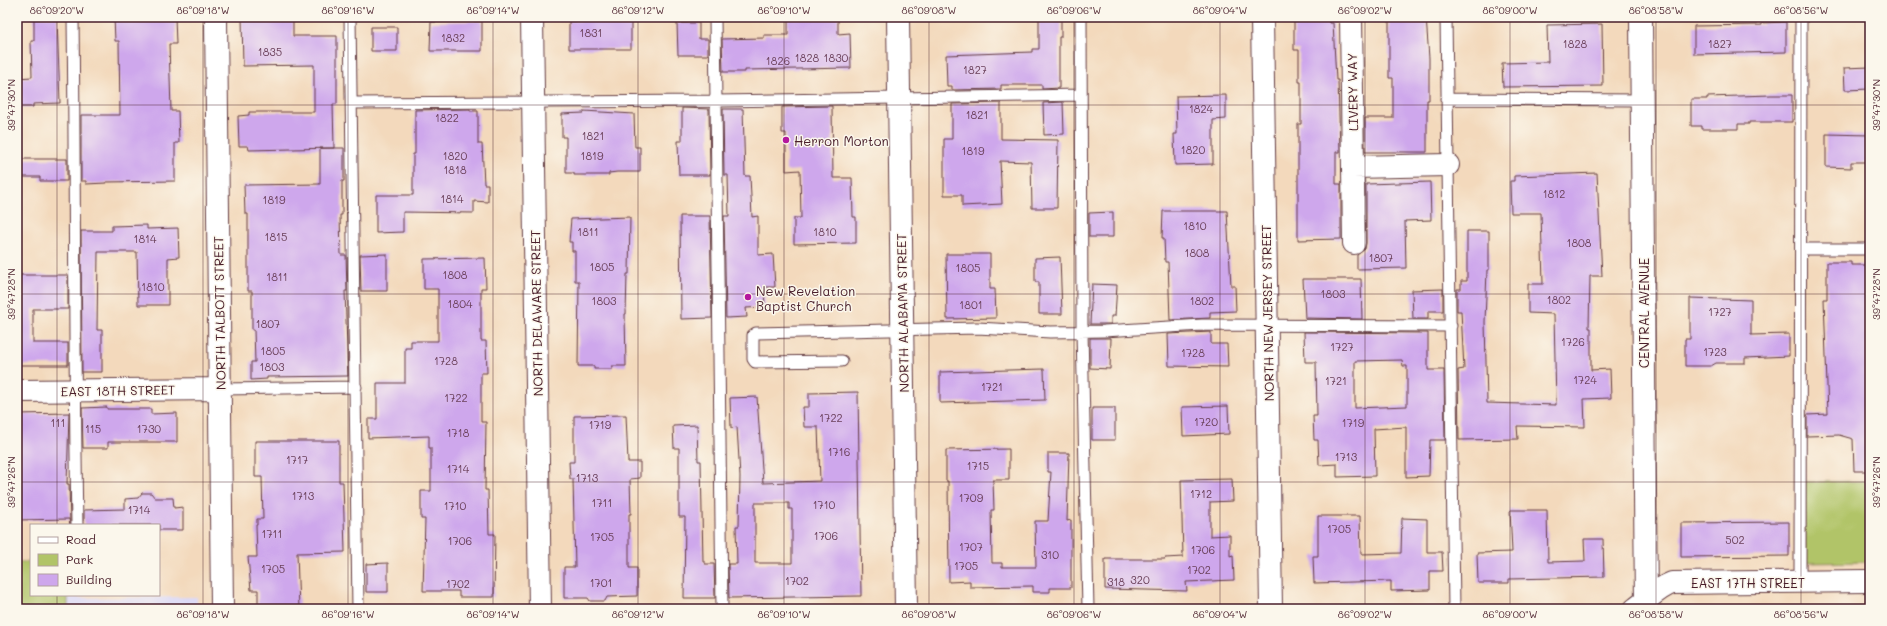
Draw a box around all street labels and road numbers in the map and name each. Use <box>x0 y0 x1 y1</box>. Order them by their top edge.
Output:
street label: LIVERY WAY <box>1343 53 1361 131</box>
street label: NORTH NEW JERSEY STREET <box>1257 224 1277 402</box>
street label: NORTH DELAWARE STREET <box>526 230 546 396</box>
street label: NORTH ALABAMA STREET <box>892 233 912 393</box>
street label: NORTH TALBOTT STREET <box>209 236 229 390</box>
street label: CENTRAL AVENUE <box>1635 258 1652 368</box>
street label: EAST 18TH STREET <box>61 381 175 399</box>
street label: EAST 17TH STREET <box>1691 574 1805 591</box>

